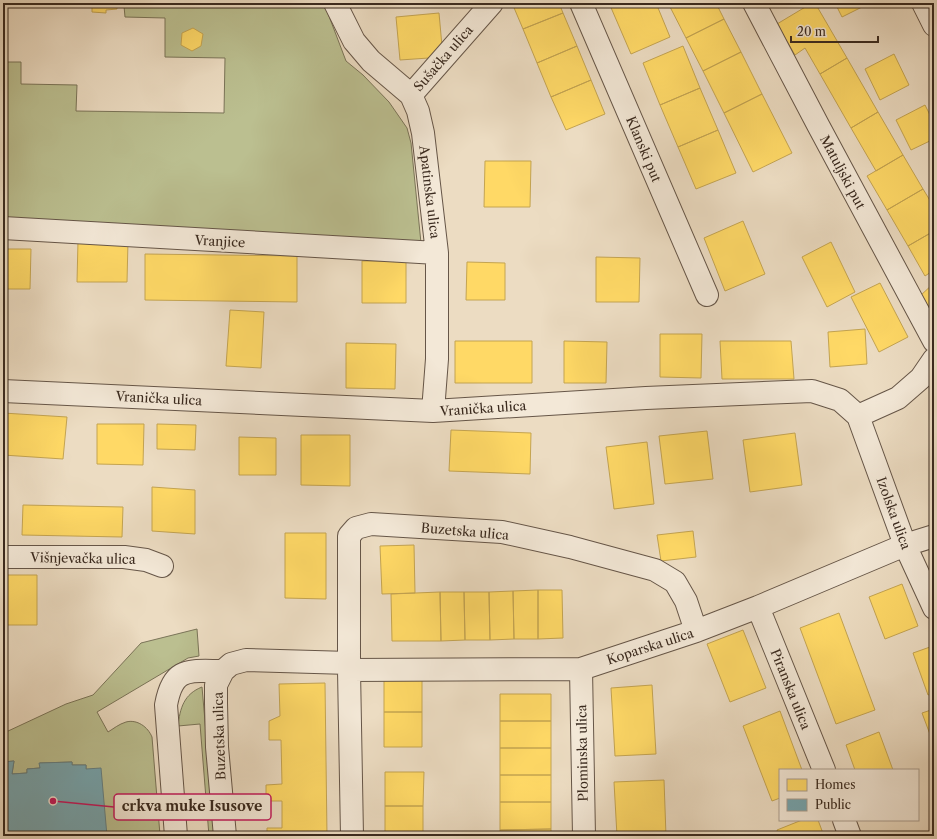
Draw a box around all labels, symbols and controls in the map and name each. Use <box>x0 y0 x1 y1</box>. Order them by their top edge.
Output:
scale bar <box>791 18 878 44</box>
street label: Sušačka ulica <box>410 22 476 94</box>
text: 20 m <box>797 24 826 39</box>
street label: Klanski put <box>623 114 665 185</box>
street label: Matuljski put <box>817 132 869 212</box>
street label: Apatinska ulica <box>416 143 444 240</box>
street label: Vranjice <box>193 232 246 250</box>
street label: Vranička ulica <box>114 388 203 408</box>
street label: Vranička ulica <box>438 397 527 419</box>
street label: Izolska ulica <box>873 475 915 552</box>
street label: Buzetska ulica <box>420 519 510 543</box>
street label: Višnjevačka ulica <box>29 549 136 567</box>
street label: Koparska ulica <box>604 624 696 668</box>
street label: Piranska ulica <box>768 646 814 732</box>
street label: Buzetska ulica <box>209 691 229 780</box>
street label: Plominska ulica <box>573 704 591 802</box>
legend <box>779 769 919 821</box>
text: Homes <box>815 777 855 792</box>
callout: crkva muke Isusove <box>114 794 271 820</box>
text: crkva muke Isusove <box>122 797 262 815</box>
text: Public <box>815 797 851 812</box>

